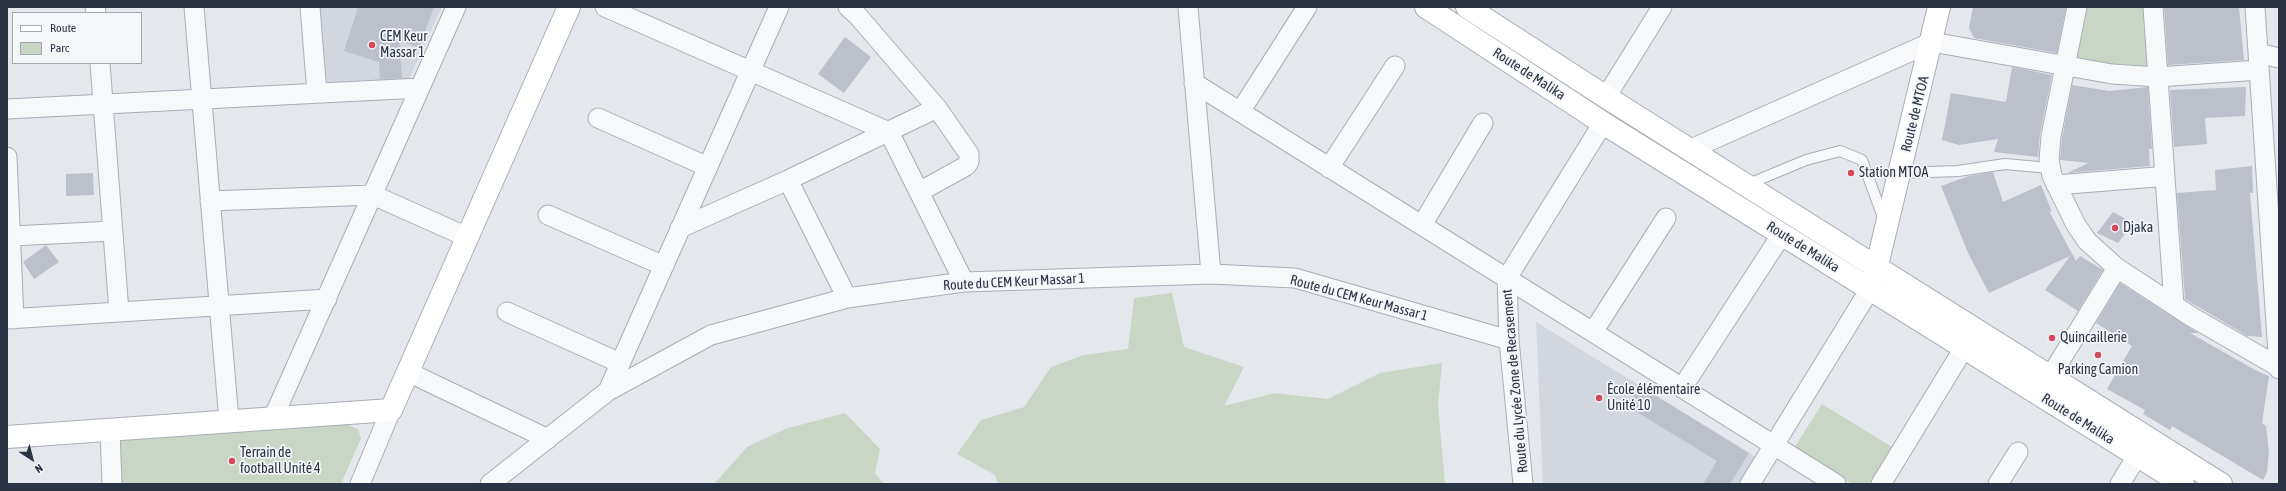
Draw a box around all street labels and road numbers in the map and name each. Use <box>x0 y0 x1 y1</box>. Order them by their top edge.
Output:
street label: Route de Malika <box>1490 44 1568 104</box>
street label: Route de MTOA <box>1897 74 1933 154</box>
street label: Route de Malika <box>1763 218 1843 276</box>
street label: Route du CEM Keur Massar 1 <box>943 270 1085 294</box>
street label: Route du CEM Keur Massar 1 <box>1288 272 1430 324</box>
street label: Route du Lycée Zone de Recasement <box>1499 288 1531 474</box>
street label: Route de Malika <box>2038 390 2118 448</box>

